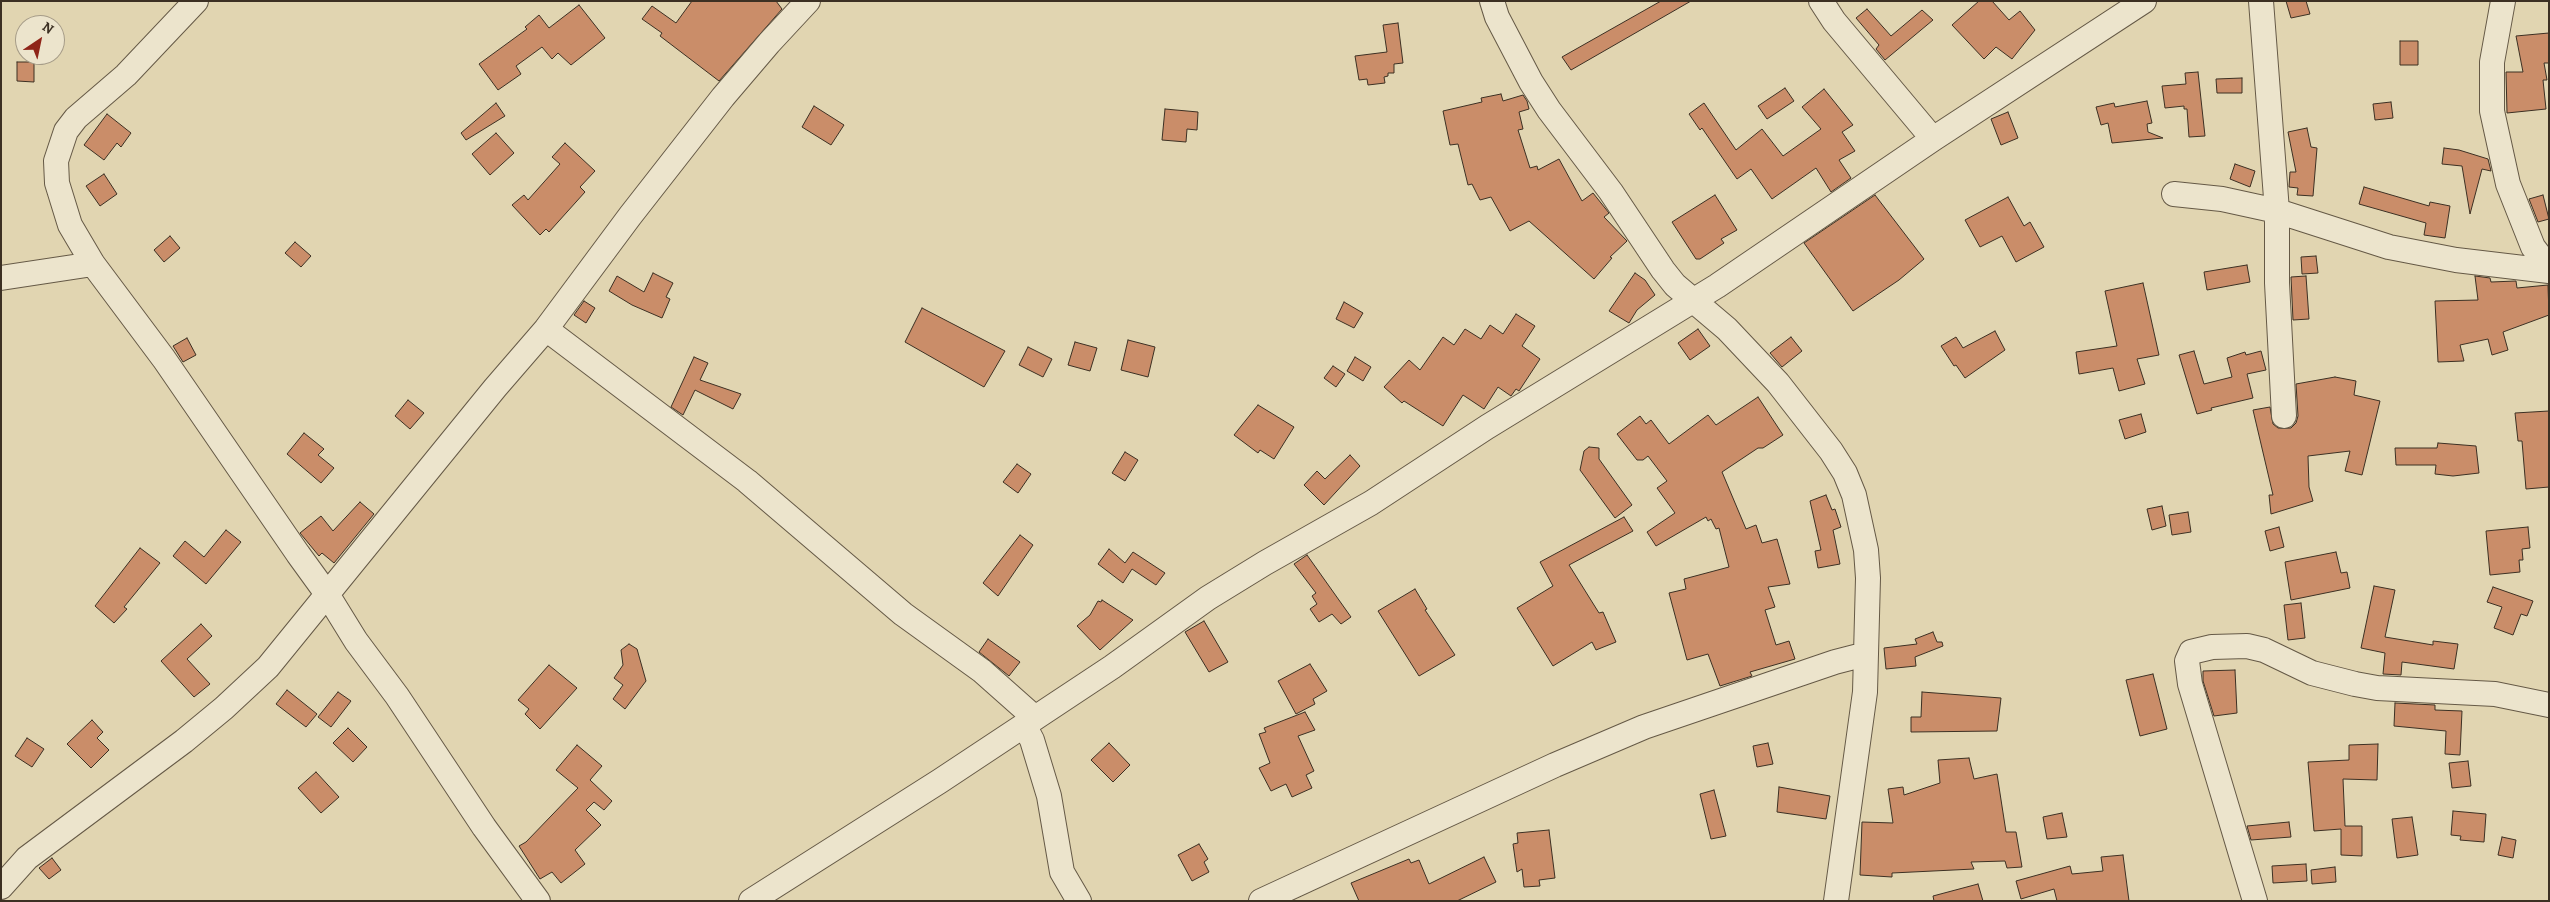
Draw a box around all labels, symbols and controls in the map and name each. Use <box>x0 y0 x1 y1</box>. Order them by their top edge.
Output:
north arrow <box>15 15 65 65</box>
text: N <box>39 17 58 39</box>

